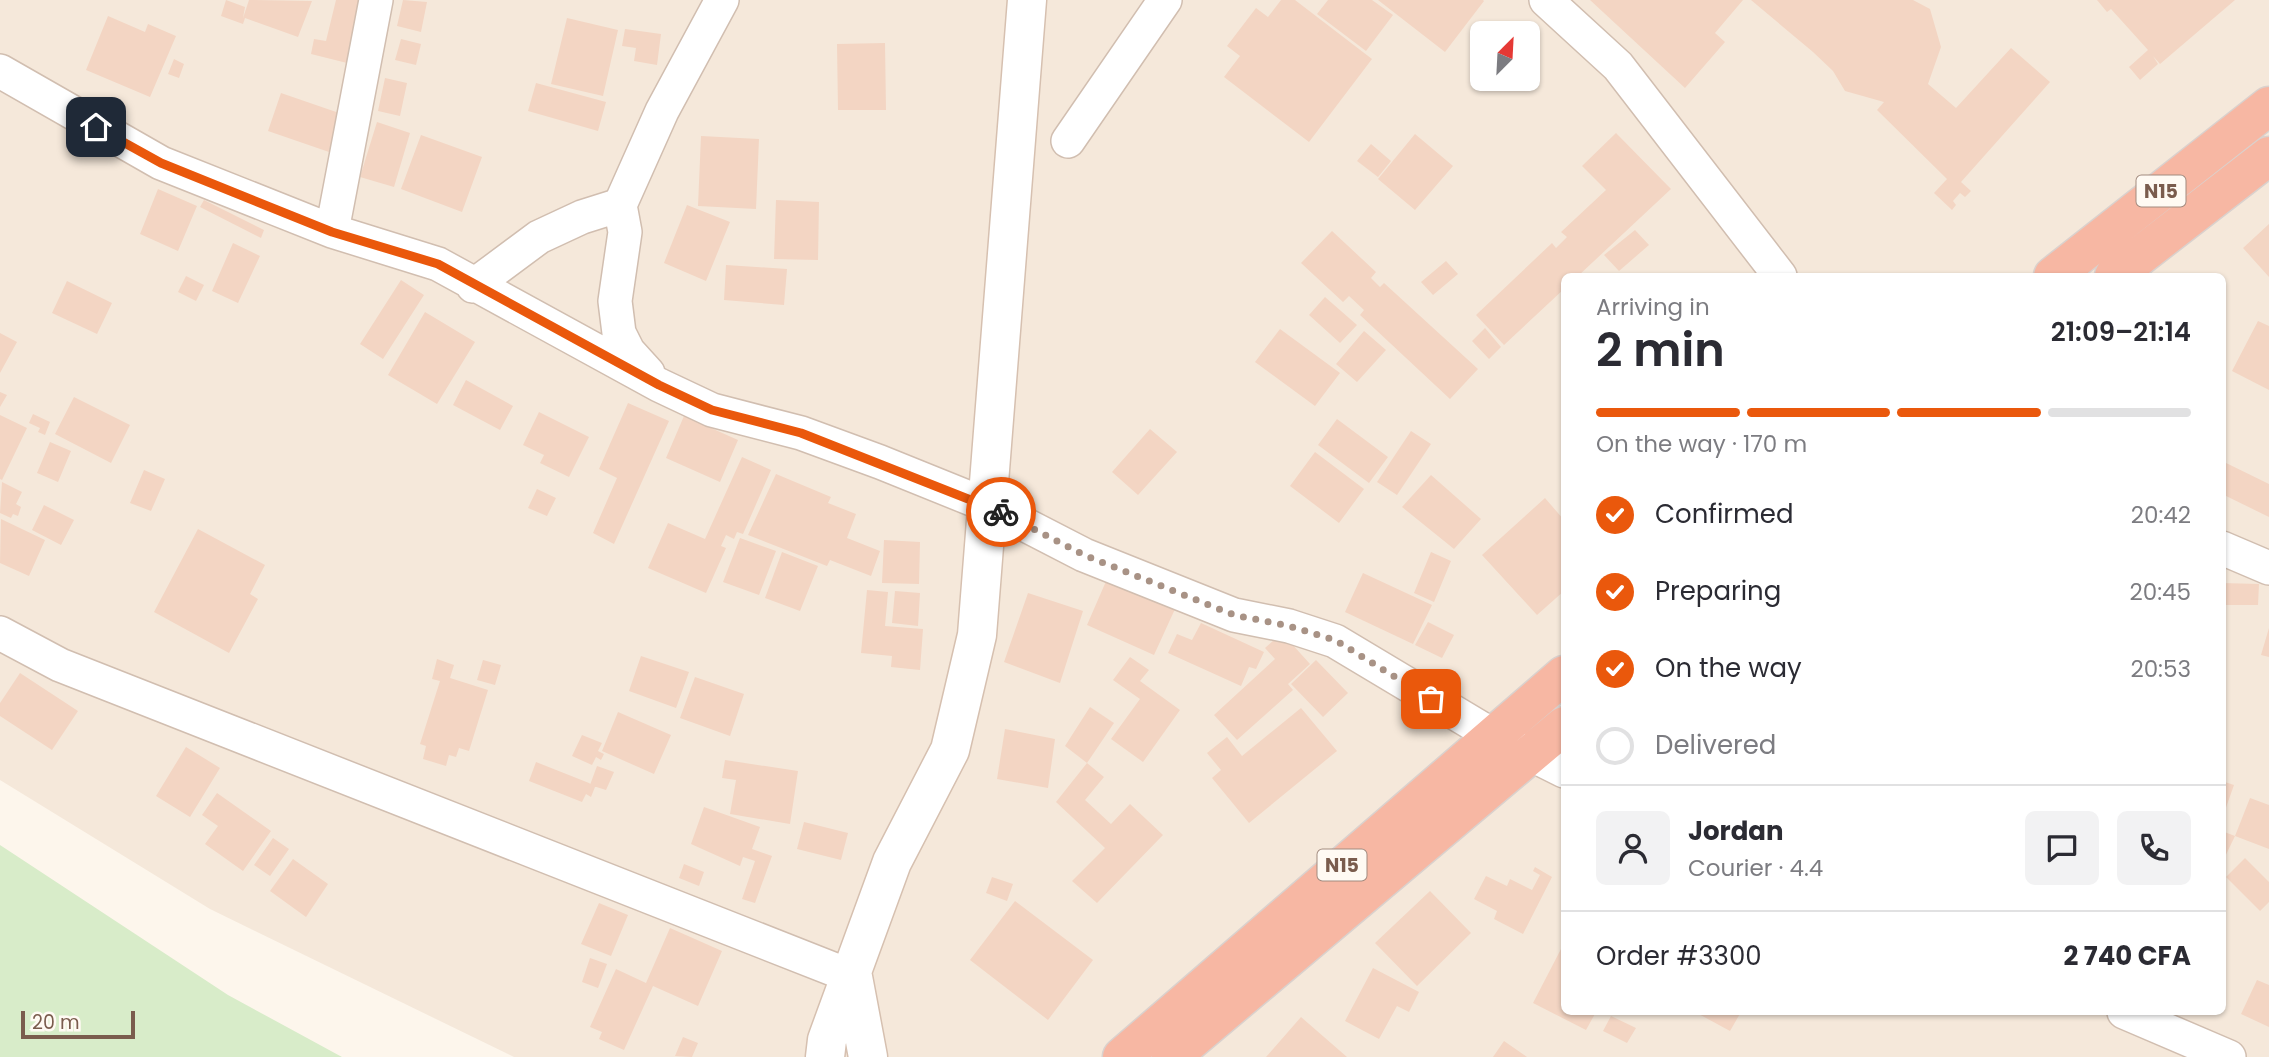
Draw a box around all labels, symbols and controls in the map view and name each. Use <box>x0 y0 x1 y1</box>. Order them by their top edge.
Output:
north arrow <box>1470 21 1540 91</box>
map controls <box>1470 21 1540 91</box>
pin <box>66 97 126 157</box>
icon: home <box>77 108 115 146</box>
road number: N15 <box>2136 176 2186 206</box>
text: Arriving in <box>1596 291 1710 323</box>
text: 21:09–21:14 <box>2051 314 2191 350</box>
text: 2 min <box>1596 318 1725 382</box>
text: On the way · 170 m <box>1596 428 1807 460</box>
courier <box>966 477 1036 547</box>
icon: bike <box>982 493 1020 531</box>
icon: check <box>1596 496 1634 534</box>
text: Confirmed <box>1655 496 1793 532</box>
text: 20:42 <box>2131 499 2191 531</box>
icon: check <box>1596 573 1634 611</box>
text: Preparing <box>1655 573 1781 609</box>
text: 20:45 <box>2130 576 2191 608</box>
icon: check <box>1596 650 1634 688</box>
text: On the way <box>1655 650 1802 686</box>
text: 20:53 <box>2130 653 2191 685</box>
pin <box>1401 669 1461 729</box>
icon: bag <box>1412 680 1450 718</box>
text: Delivered <box>1655 727 1776 763</box>
button: person <box>1596 811 1670 885</box>
button: chat <box>2025 811 2099 885</box>
button: phone <box>2117 811 2191 885</box>
text: Jordan <box>1688 813 1784 849</box>
road number: N15 <box>1318 850 1366 880</box>
text: Courier · 4.4 <box>1688 852 1823 884</box>
text: Order #3300 <box>1596 938 1762 974</box>
text: 2 740 CFA <box>2063 938 2191 974</box>
scale bar <box>21 1008 135 1040</box>
text: 20 m <box>32 1009 80 1036</box>

